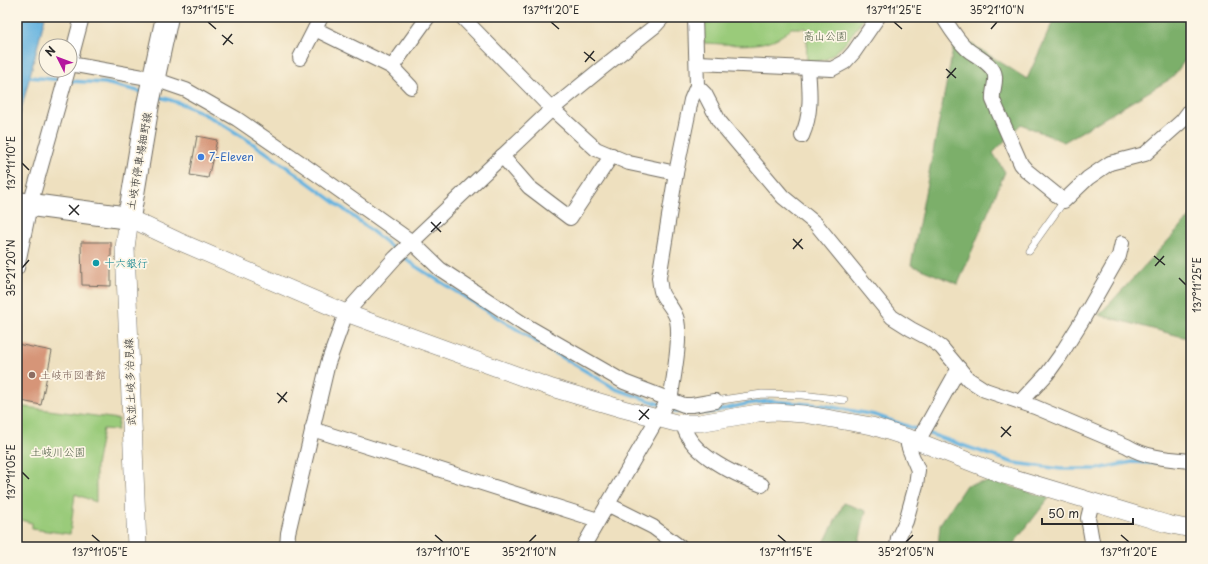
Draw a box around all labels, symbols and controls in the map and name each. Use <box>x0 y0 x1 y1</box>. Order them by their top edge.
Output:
text: 137°11'15"E <box>181 2 235 17</box>
text: 137°11'20"E <box>523 2 579 17</box>
text: 137°11'25"E <box>866 2 922 17</box>
text: 35°21'10"N <box>970 2 1024 17</box>
park label: 高山公園 <box>803 27 847 44</box>
north arrow <box>38 38 78 78</box>
text: N <box>41 42 60 60</box>
street label: 土岐市停車場細野線 <box>122 111 155 211</box>
text: 137°11'10"E <box>3 136 18 190</box>
place label: 7-Eleven <box>209 148 254 165</box>
marker: 7-Eleven <box>196 152 206 162</box>
text: 35°21'20"N <box>3 239 18 297</box>
place label: 十六銀行 <box>104 254 148 271</box>
text: 137°11'25"E <box>1189 257 1204 313</box>
marker: 十六銀行 <box>91 258 101 268</box>
street label: 武並土岐多治見線 <box>119 338 140 426</box>
place label: 土岐市図書館 <box>40 366 106 383</box>
marker: 土岐市図書館 <box>27 370 37 380</box>
park label: 土岐川公園 <box>31 443 86 460</box>
text: 137°11'05"E <box>3 444 18 500</box>
scale bar <box>1042 500 1133 526</box>
text: 50 m <box>1048 504 1079 522</box>
text: 137°11'05"E <box>72 544 128 559</box>
text: 137°11'10"E <box>416 544 470 559</box>
text: 35°21'10"N <box>502 544 556 559</box>
text: 137°11'15"E <box>759 544 813 559</box>
text: 35°21'05"N <box>878 544 934 559</box>
text: 137°11'20"E <box>1101 544 1157 559</box>

